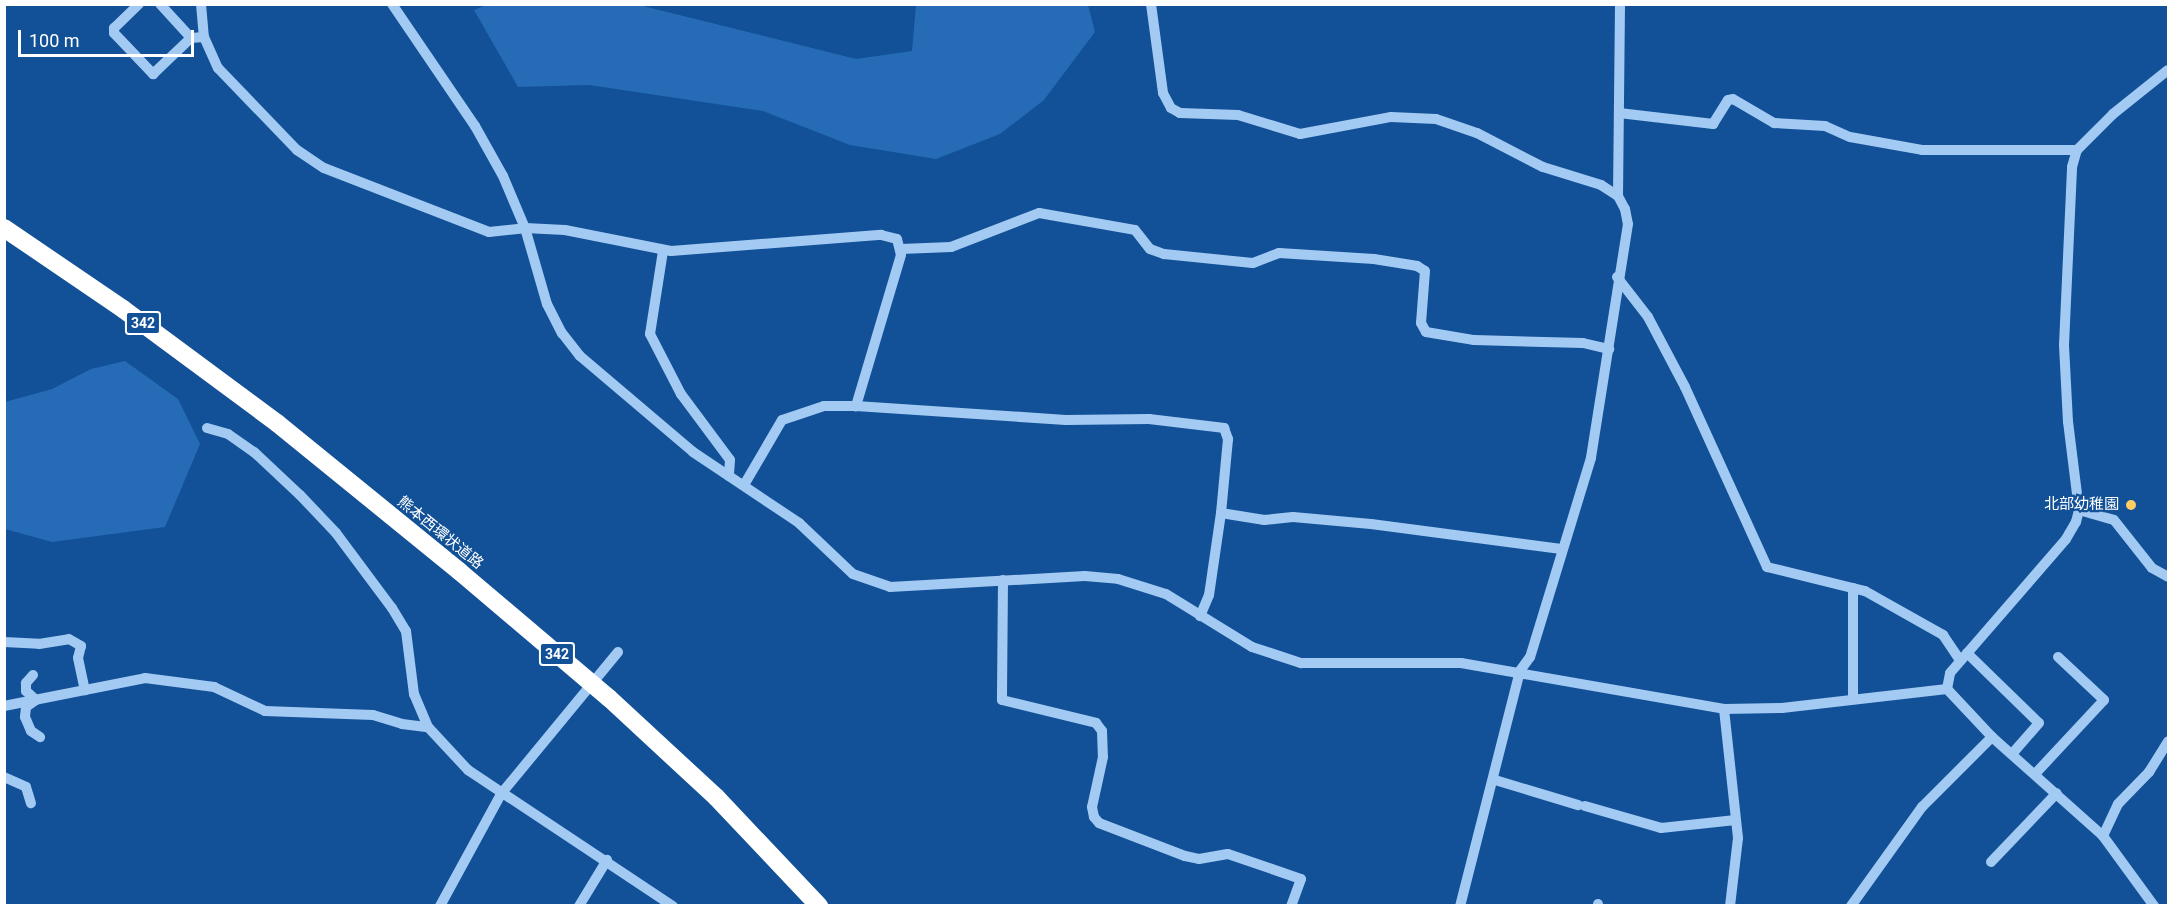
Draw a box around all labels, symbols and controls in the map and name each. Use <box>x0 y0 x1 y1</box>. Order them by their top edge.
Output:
scale bar <box>21 18 196 56</box>
text: 100 m <box>29 30 80 51</box>
road number: 342 <box>124 312 162 334</box>
street label: 熊本西環状道路 <box>394 493 486 573</box>
place label: 北部幼稚園 <box>2044 496 2119 514</box>
marker: 北部幼稚園 <box>2124 498 2138 512</box>
road number: 342 <box>538 643 576 665</box>

